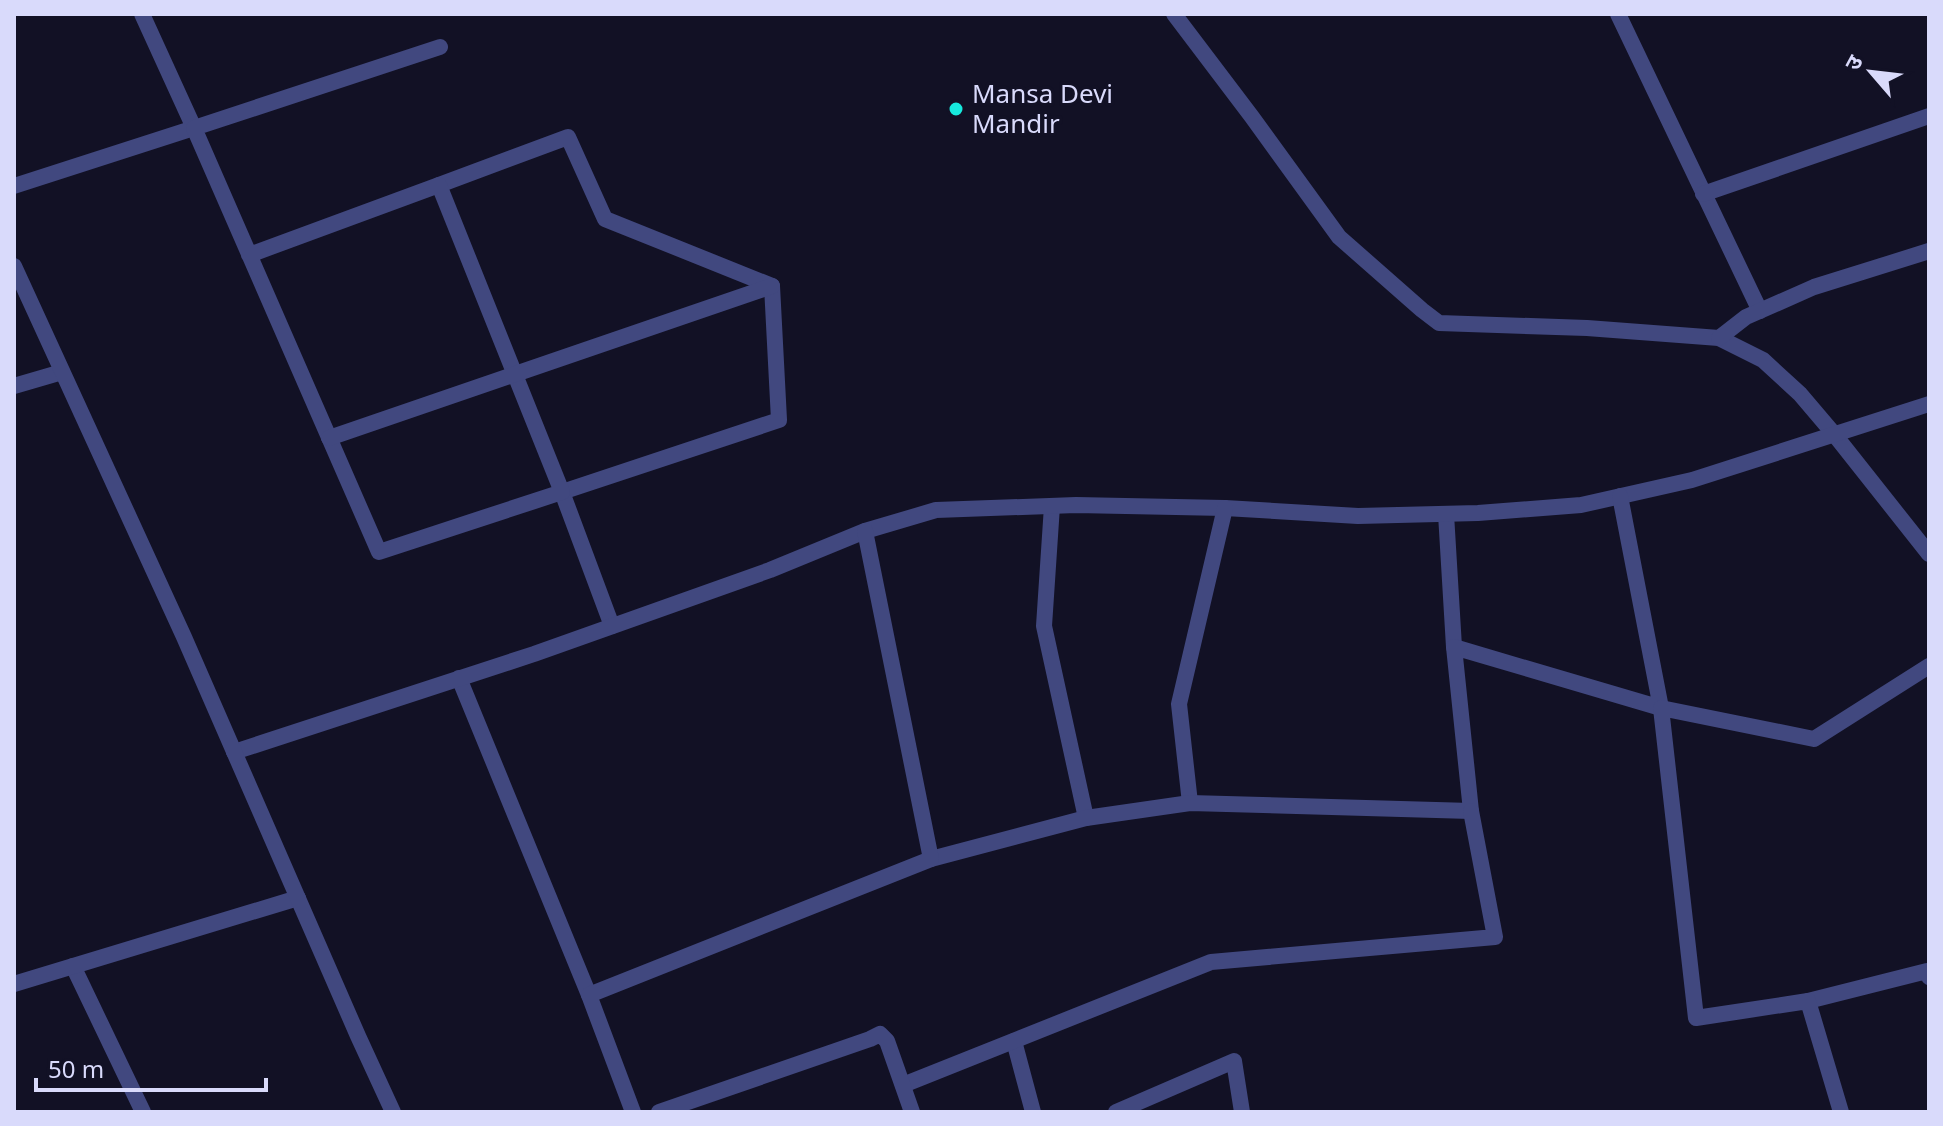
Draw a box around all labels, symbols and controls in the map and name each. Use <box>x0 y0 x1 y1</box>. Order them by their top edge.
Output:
north arrow <box>1831 32 1911 112</box>
text: उ <box>1836 48 1869 75</box>
place label: Mansa Devi Mandir <box>972 75 1113 141</box>
marker: Mansa Devi Mandir <box>947 100 965 118</box>
scale bar <box>36 1042 266 1092</box>
text: 50 m <box>48 1052 104 1085</box>

